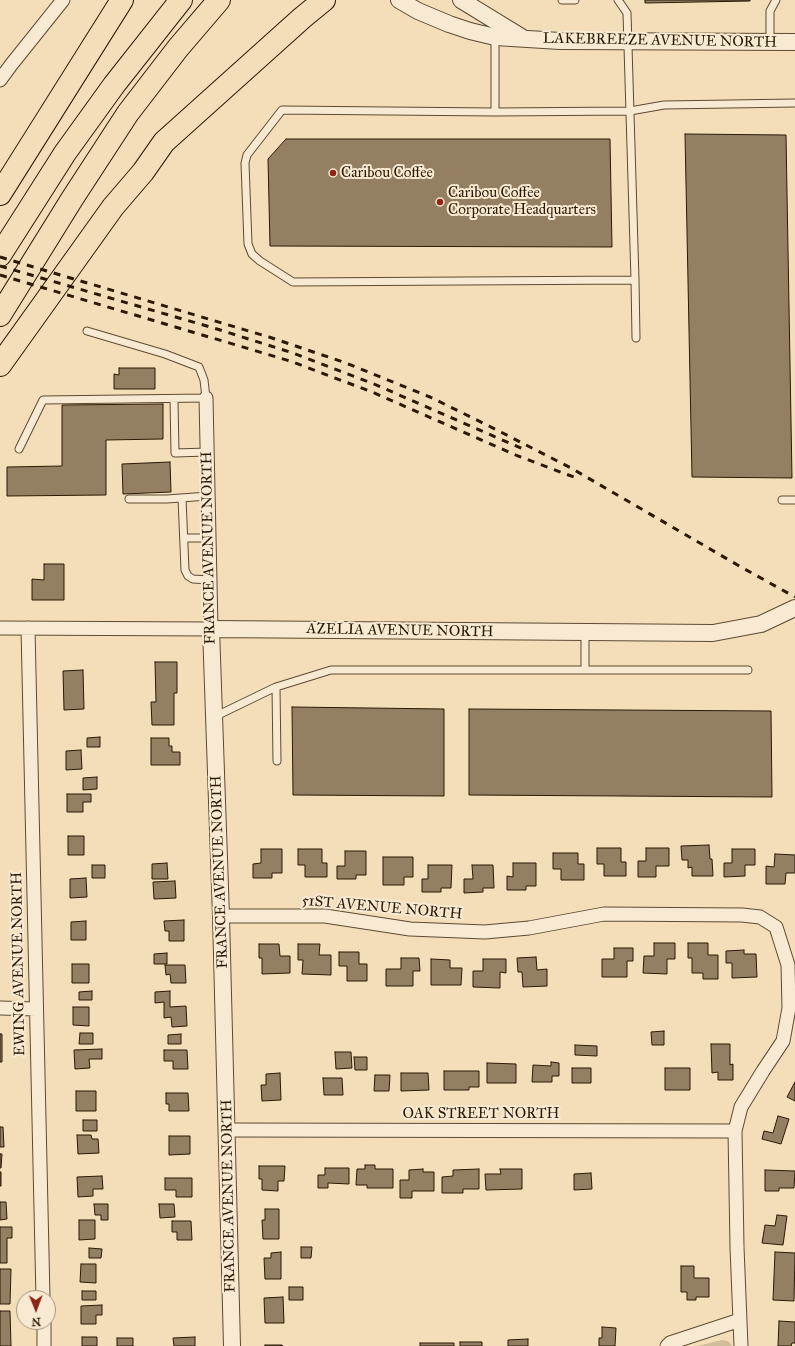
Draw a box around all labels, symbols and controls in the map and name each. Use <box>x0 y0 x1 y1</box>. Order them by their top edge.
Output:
street label: LAKEBREEZE AVENUE NORTH <box>543 30 777 52</box>
place label: Caribou Coffee <box>341 164 433 182</box>
marker: Caribou Coffee <box>328 168 338 178</box>
place label: Caribou Coffee Corporate Headquarters <box>448 184 596 219</box>
marker: Caribou Coffee Corporate Headquarters <box>435 197 445 207</box>
street label: FRANCE AVENUE NORTH <box>198 451 220 645</box>
street label: AZELIA AVENUE NORTH <box>306 620 494 642</box>
street label: FRANCE AVENUE NORTH <box>208 775 232 969</box>
street label: EWING AVENUE NORTH <box>8 872 30 1056</box>
street label: 51ST AVENUE NORTH <box>301 892 463 924</box>
street label: FRANCE AVENUE NORTH <box>218 1099 240 1293</box>
street label: OAK STREET NORTH <box>402 1105 560 1123</box>
north arrow <box>16 1290 56 1330</box>
text: N <box>31 1315 41 1328</box>

